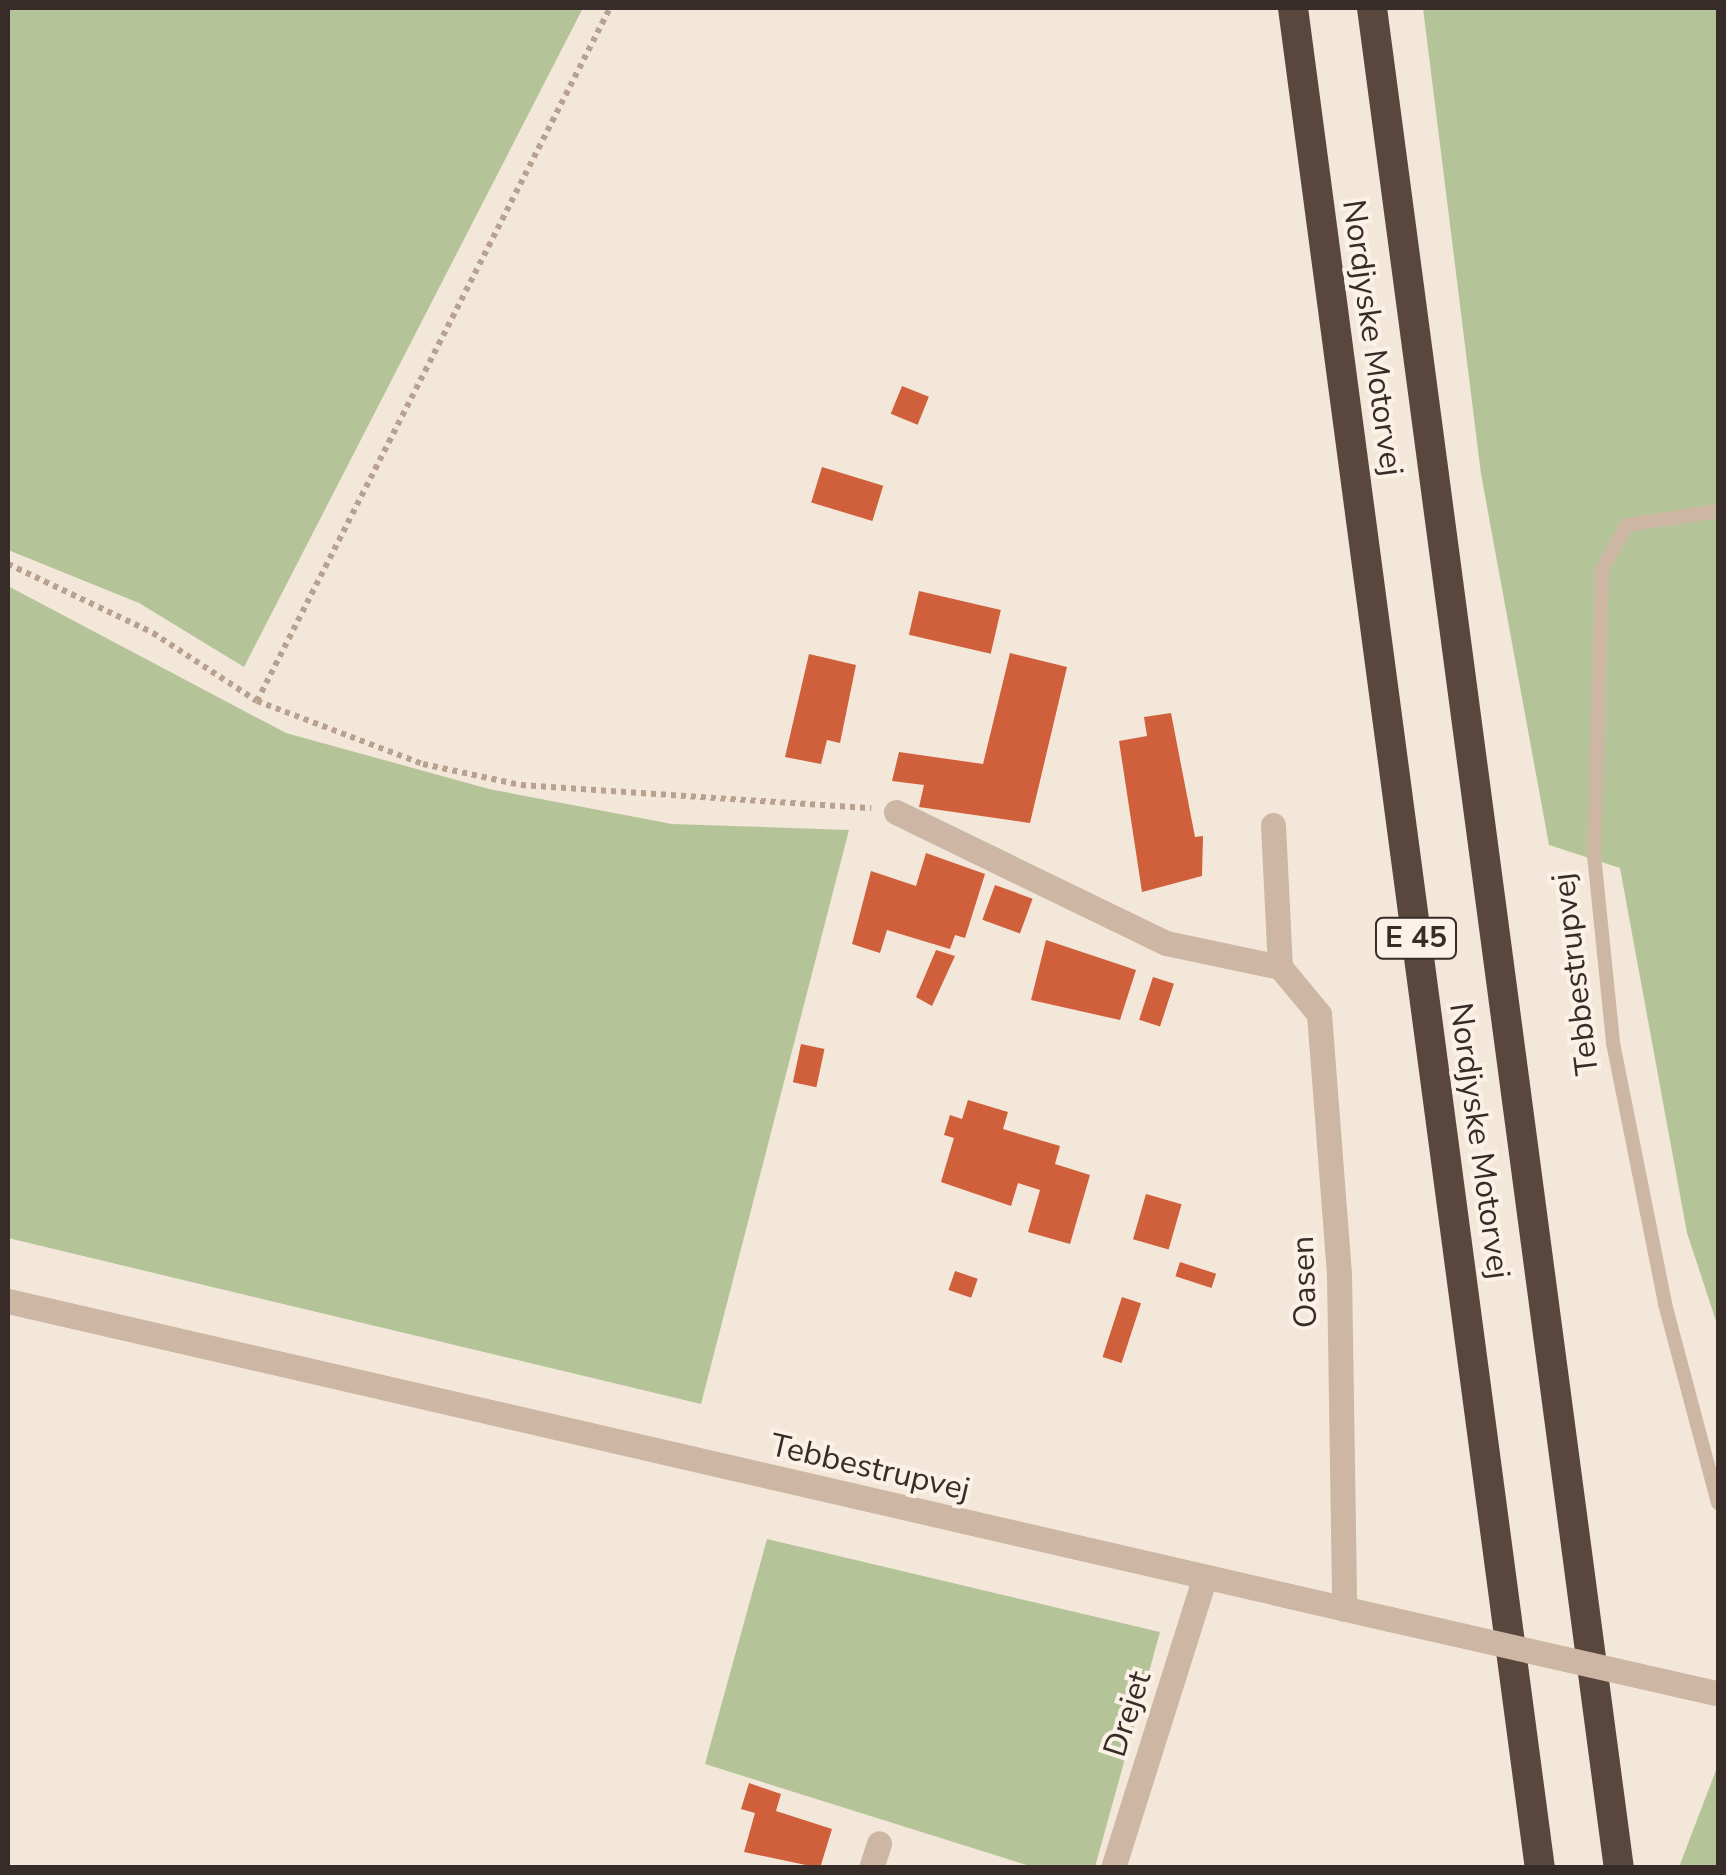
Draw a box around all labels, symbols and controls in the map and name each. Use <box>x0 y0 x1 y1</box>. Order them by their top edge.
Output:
street label: Nordjyske Motorvej <box>1334 198 1410 478</box>
street label: Tebbestrupvej <box>1545 871 1607 1077</box>
road number: E 45 <box>1374 913 1458 963</box>
street label: Nordjyske Motorvej <box>1441 1001 1517 1281</box>
street label: Oasen <box>1284 1235 1326 1329</box>
street label: Tebbestrupvej <box>767 1426 973 1510</box>
street label: Drejet <box>1096 1666 1160 1762</box>

